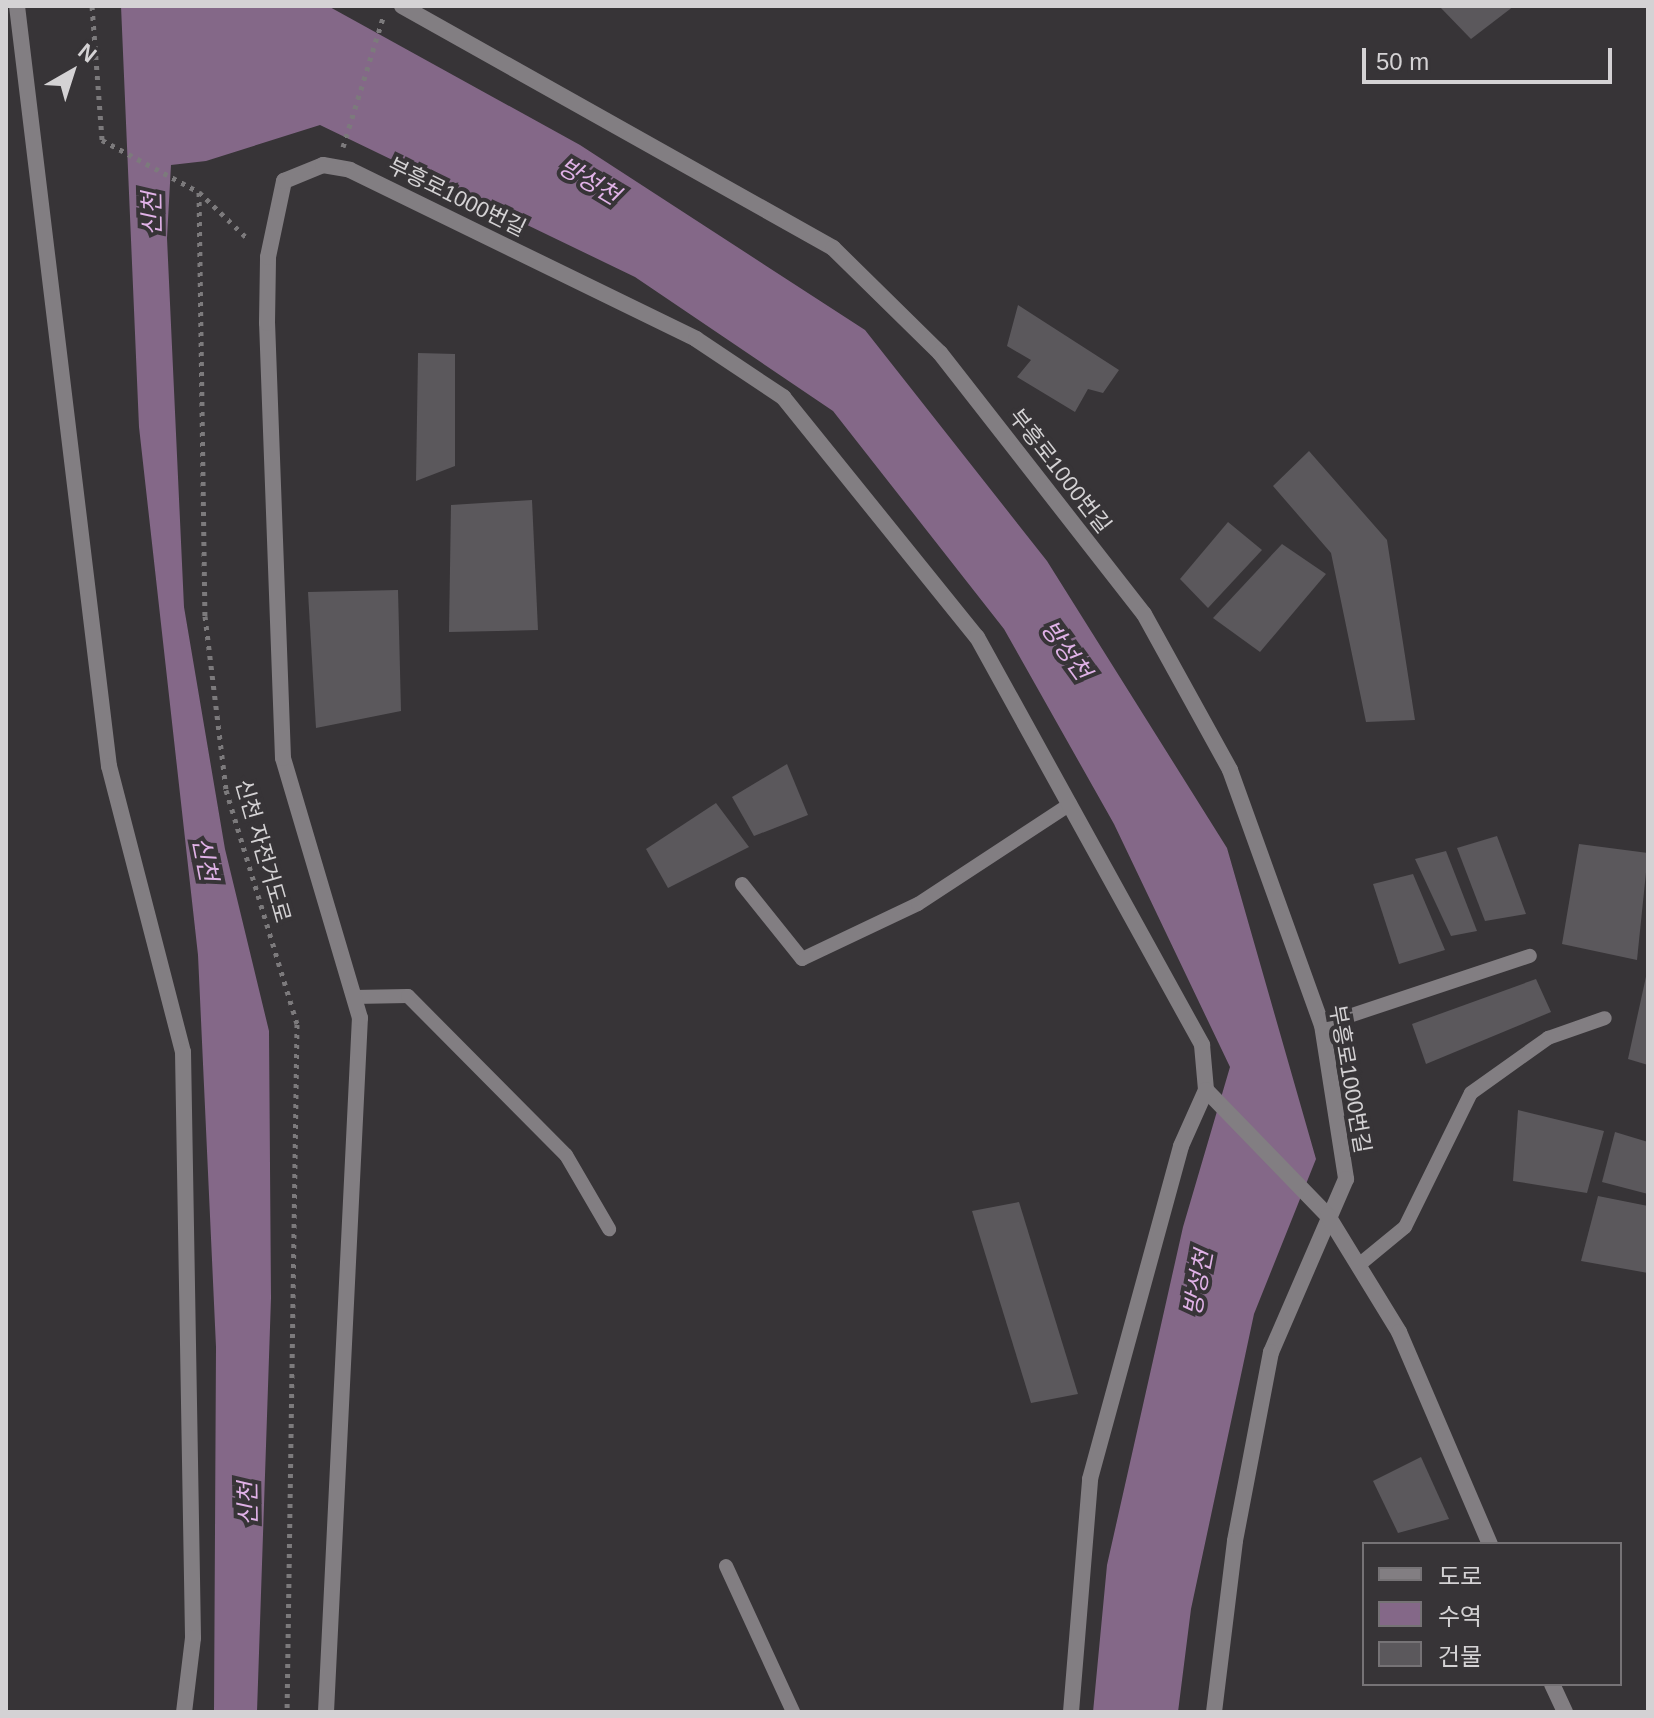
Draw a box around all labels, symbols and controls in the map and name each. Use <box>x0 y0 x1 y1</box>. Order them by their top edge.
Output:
north arrow <box>32 32 112 112</box>
scale bar <box>1366 32 1616 82</box>
text: N <box>73 38 101 68</box>
text: 50 m <box>1376 48 1429 75</box>
street label: 부흥로1000번길 <box>384 152 530 242</box>
water label: 방성천 <box>553 152 625 210</box>
water label: 신천 <box>137 192 167 236</box>
street label: 부흥로1000번길 <box>1003 404 1117 538</box>
water label: 방성천 <box>1035 615 1097 685</box>
street label: 신천 자전거도로 <box>230 776 296 926</box>
water label: 신천 <box>187 835 223 883</box>
street label: 부흥로1000번길 <box>1324 1003 1376 1155</box>
water label: 방성천 <box>1178 1248 1218 1318</box>
water label: 신천 <box>233 1482 263 1526</box>
legend <box>1362 1542 1622 1686</box>
text: 도로 <box>1438 1563 1482 1590</box>
text: 수역 <box>1438 1603 1482 1630</box>
text: 건물 <box>1438 1643 1482 1670</box>

